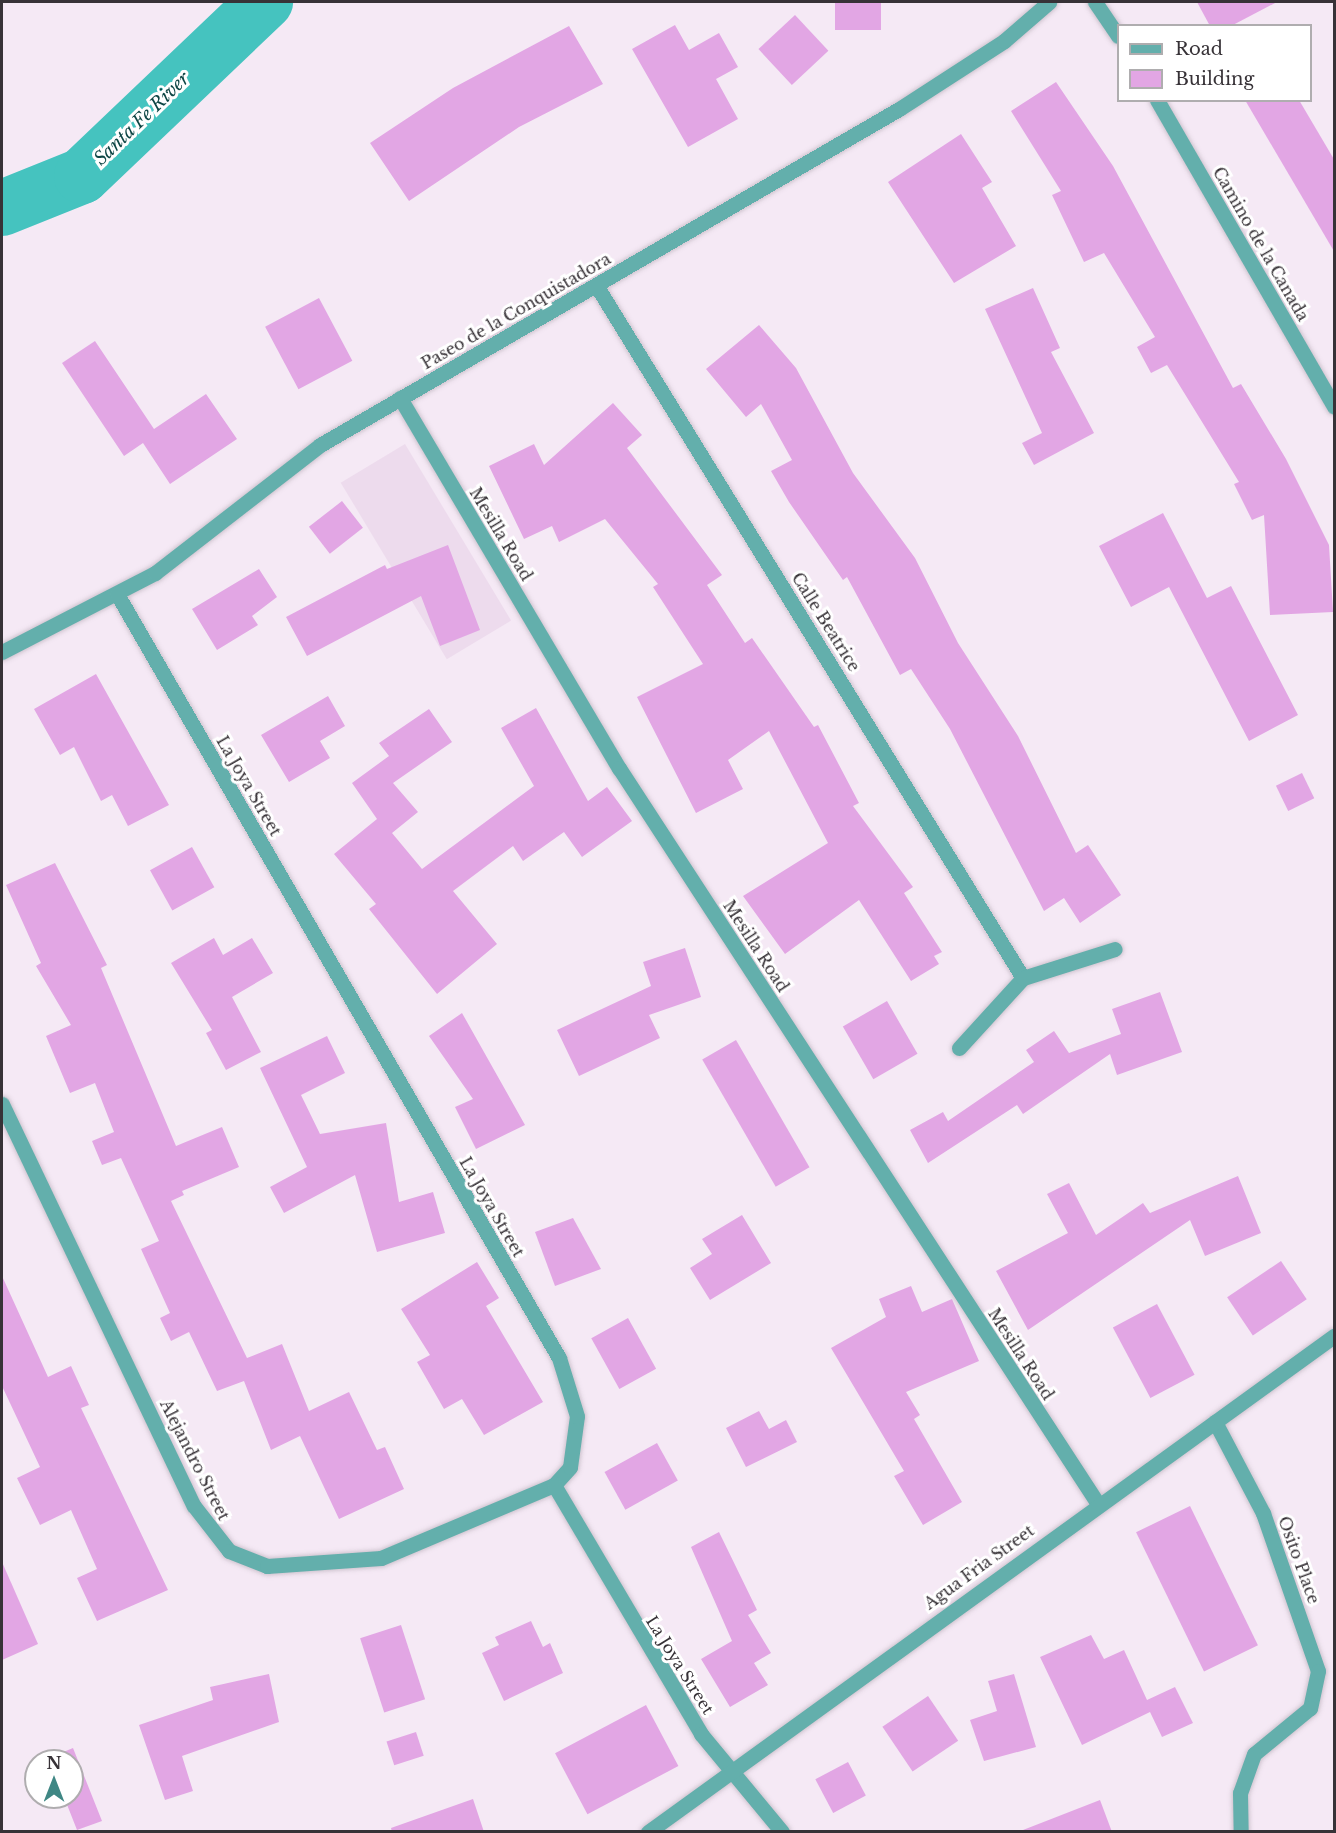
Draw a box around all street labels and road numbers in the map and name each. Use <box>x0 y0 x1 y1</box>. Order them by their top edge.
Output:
street label: Camino de la Canada <box>1209 163 1313 325</box>
street label: Paseo de la Conquistadora <box>418 249 614 373</box>
street label: Mesilla Road <box>466 484 536 584</box>
street label: Calle Beatrice <box>788 569 864 675</box>
street label: La Joya Street <box>212 732 286 840</box>
street label: Mesilla Road <box>719 897 793 995</box>
street label: La Joya Street <box>455 1153 529 1261</box>
street label: Mesilla Road <box>984 1305 1058 1403</box>
street label: Alejandro Street <box>156 1396 234 1524</box>
street label: Osito Place <box>1274 1514 1324 1606</box>
street label: Agua Fria Street <box>920 1521 1038 1613</box>
street label: La Joya Street <box>642 1612 718 1718</box>

